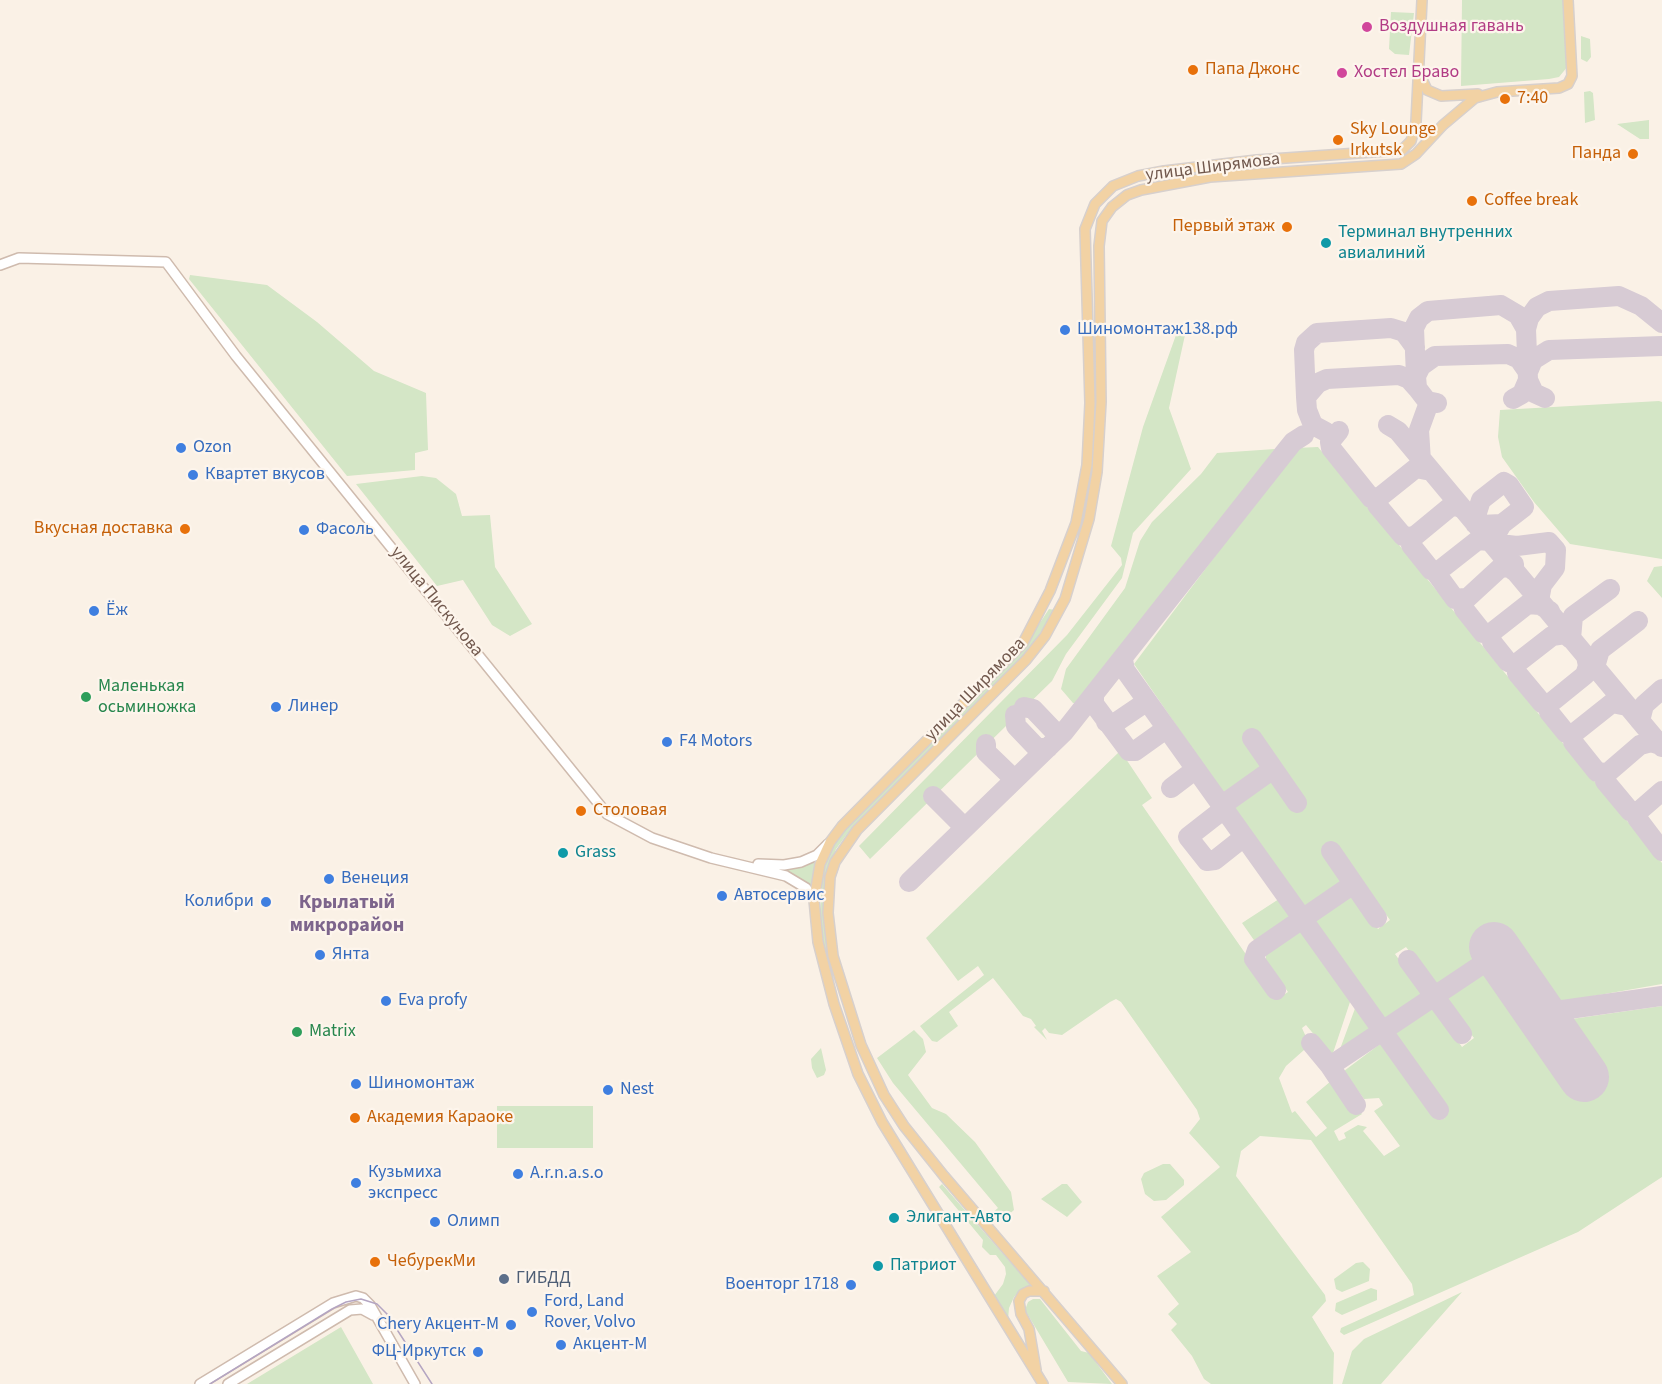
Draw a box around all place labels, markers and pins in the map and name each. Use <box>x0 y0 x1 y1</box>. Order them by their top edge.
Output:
place label: Воздушная гавань <box>1379 16 1524 38</box>
marker: Воздушная гавань <box>1360 20 1374 34</box>
place label: Папа Джонс <box>1205 59 1300 81</box>
place label: Хостел Браво <box>1354 62 1459 84</box>
marker: Папа Джонс <box>1186 63 1200 77</box>
marker: Хостел Браво <box>1335 66 1349 80</box>
place label: 7:40 <box>1517 88 1548 110</box>
marker: 7:40 <box>1498 92 1512 106</box>
place label: Sky Lounge Irkutsk <box>1350 119 1436 162</box>
marker: Sky Lounge Irkutsk <box>1331 133 1345 147</box>
place label: Панда <box>1571 143 1621 165</box>
marker: Панда <box>1626 147 1640 161</box>
place label: Coffee break <box>1484 190 1578 212</box>
marker: Coffee break <box>1465 194 1479 208</box>
place label: Первый этаж <box>1172 216 1275 238</box>
marker: Первый этаж <box>1280 220 1294 234</box>
place label: Терминал внутренних авиалиний <box>1338 222 1513 264</box>
marker: Терминал внутренних авиалиний <box>1319 236 1333 250</box>
place label: Шиномонтаж138.рф <box>1077 319 1238 341</box>
marker: Шиномонтаж138.рф <box>1058 323 1072 337</box>
place label: Ozon <box>193 437 232 459</box>
marker: Ozon <box>174 441 188 455</box>
place label: Квартет вкусов <box>205 464 325 486</box>
marker: Квартет вкусов <box>186 468 200 482</box>
place label: Вкусная доставка <box>34 518 173 540</box>
place label: Фасоль <box>316 519 374 541</box>
marker: Вкусная доставка <box>178 522 192 536</box>
marker: Фасоль <box>297 523 311 537</box>
place label: Ёж <box>106 600 128 622</box>
marker: Ёж <box>87 604 101 618</box>
place label: Маленькая осьминожка <box>98 676 196 718</box>
marker: Маленькая осьминожка <box>79 690 93 704</box>
place label: Линер <box>288 696 339 718</box>
marker: Линер <box>269 700 283 714</box>
place label: F4 Motors <box>679 731 752 753</box>
marker: F4 Motors <box>660 735 674 749</box>
place label: Столовая <box>593 800 667 822</box>
marker: Столовая <box>574 804 588 818</box>
place label: Grass <box>575 842 616 864</box>
marker: Grass <box>556 846 570 860</box>
place label: Венеция <box>341 868 409 890</box>
marker: Венеция <box>322 872 336 886</box>
place label: Автосервис <box>734 885 825 907</box>
marker: Автосервис <box>715 889 729 903</box>
place label: Колибри <box>184 891 254 913</box>
marker: Колибри <box>259 895 273 909</box>
place label: Янта <box>332 944 370 966</box>
marker: Янта <box>313 948 327 962</box>
place label: Eva profy <box>398 990 467 1012</box>
marker: Eva profy <box>379 994 393 1008</box>
place label: Matrix <box>309 1021 356 1043</box>
marker: Matrix <box>290 1025 304 1039</box>
place label: Шиномонтаж <box>368 1073 474 1095</box>
marker: Шиномонтаж <box>349 1077 363 1091</box>
place label: Nest <box>620 1079 654 1101</box>
marker: Nest <box>601 1083 615 1097</box>
place label: Академия Караоке <box>367 1107 513 1129</box>
marker: Академия Караоке <box>348 1111 362 1125</box>
place label: Кузьмиха экспресс <box>368 1162 442 1204</box>
place label: A.r.n.a.s.o <box>530 1163 603 1185</box>
marker: A.r.n.a.s.o <box>511 1167 525 1181</box>
marker: Кузьмиха экспресс <box>349 1176 363 1190</box>
place label: Элигант-Авто <box>906 1207 1012 1229</box>
place label: Олимп <box>447 1211 500 1233</box>
marker: Элигант-Авто <box>887 1211 901 1225</box>
marker: Олимп <box>428 1215 442 1229</box>
place label: ЧебурекМи <box>387 1251 476 1273</box>
marker: ЧебурекМи <box>368 1255 382 1269</box>
place label: Патриот <box>890 1255 957 1277</box>
marker: Патриот <box>871 1259 885 1273</box>
place label: ГИБДД <box>516 1268 571 1290</box>
marker: ГИБДД <box>497 1272 511 1286</box>
place label: Военторг 1718 <box>725 1274 839 1296</box>
marker: Военторг 1718 <box>844 1278 858 1292</box>
place label: Ford, Land Rover, Volvo <box>544 1291 636 1334</box>
marker: Ford, Land Rover, Volvo <box>525 1305 539 1319</box>
place label: Chery Акцент-М <box>377 1314 499 1336</box>
marker: Chery Акцент-М <box>504 1318 518 1332</box>
place label: Акцент-М <box>573 1334 647 1356</box>
marker: Акцент-М <box>554 1338 568 1352</box>
place label: ФЦ-Иркутск <box>372 1341 466 1363</box>
marker: ФЦ-Иркутск <box>471 1345 485 1359</box>

